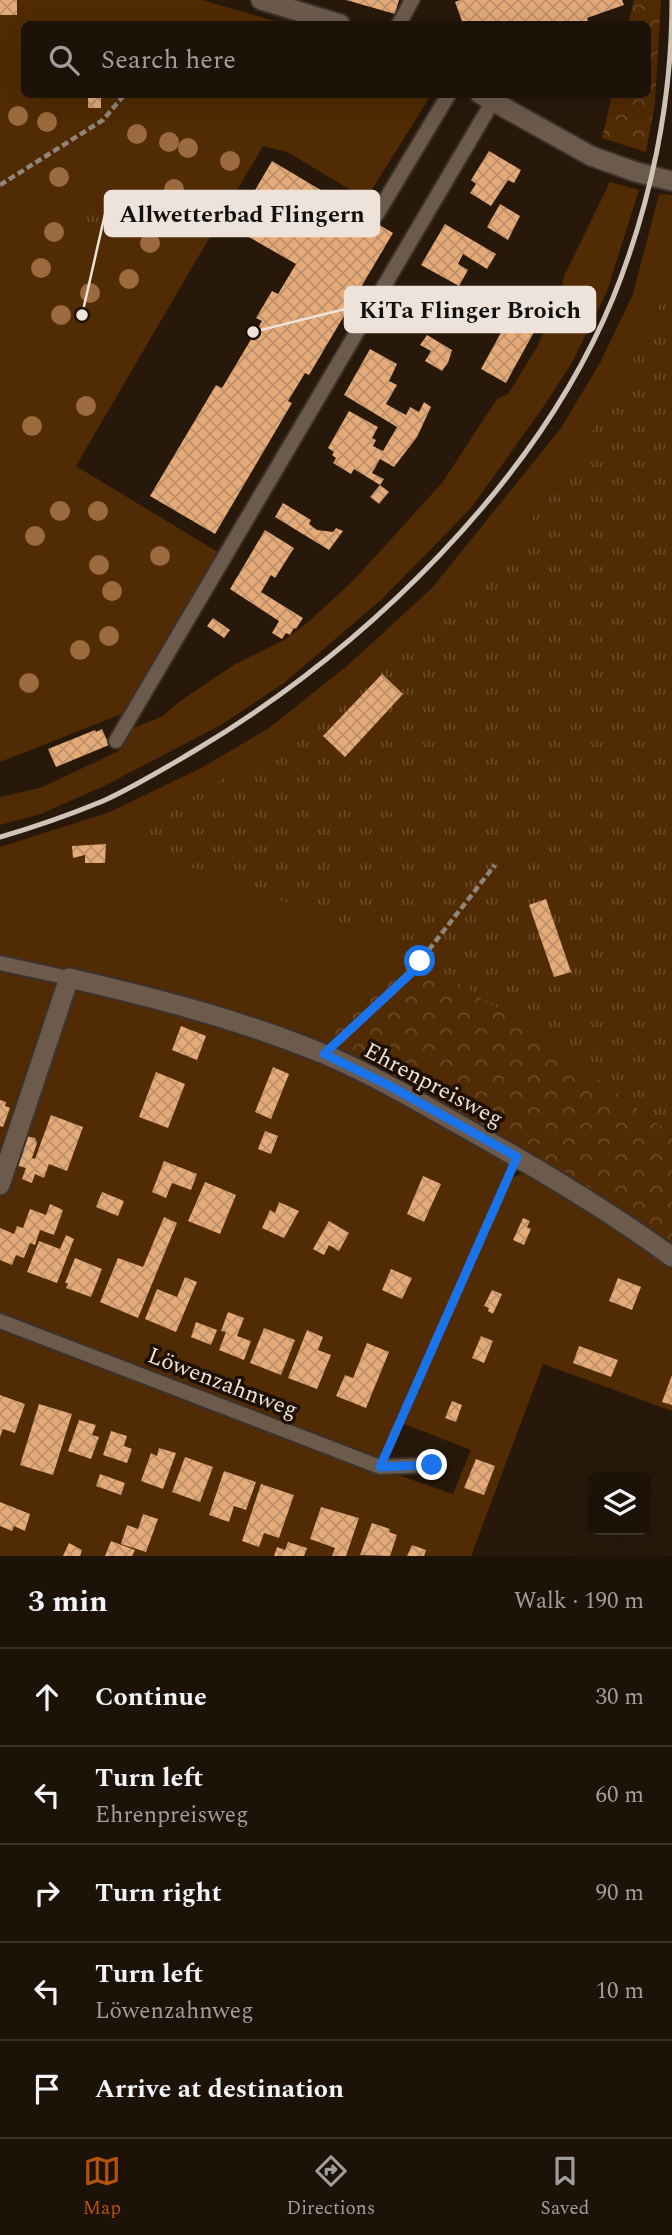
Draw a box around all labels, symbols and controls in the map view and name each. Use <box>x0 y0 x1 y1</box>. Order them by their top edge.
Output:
search box <box>21 21 651 98</box>
text: Search here <box>101 40 236 80</box>
icon: search <box>45 41 83 79</box>
callout: Allwetterbad Flingern <box>105 191 379 236</box>
text: Allwetterbad Flingern <box>119 197 365 233</box>
callout: KiTa Flinger Broich <box>345 287 595 332</box>
text: KiTa Flinger Broich <box>359 293 581 329</box>
route start <box>404 945 435 976</box>
street label: Ehrenpreisweg <box>357 1034 509 1137</box>
street label: Löwenzahnweg <box>142 1339 303 1428</box>
route end <box>416 1449 447 1480</box>
map controls <box>588 1472 651 1535</box>
button: layers <box>588 1472 651 1535</box>
text: 3 min <box>28 1579 108 1625</box>
text: Walk · 190 m <box>514 1584 644 1619</box>
text: Continue <box>95 1677 207 1717</box>
icon: ahead <box>28 1678 66 1716</box>
text: 30 m <box>595 1680 644 1715</box>
text: Turn left <box>95 1758 203 1798</box>
icon: left <box>28 1776 66 1814</box>
text: 60 m <box>595 1778 644 1813</box>
text: Ehrenpreisweg <box>95 1798 248 1833</box>
text: Turn right <box>95 1873 222 1913</box>
icon: right <box>28 1874 66 1912</box>
text: 90 m <box>595 1876 644 1911</box>
text: Turn left <box>95 1954 203 1994</box>
icon: left <box>28 1972 66 2010</box>
text: 10 m <box>595 1974 644 2009</box>
text: Löwenzahnweg <box>95 1994 253 2029</box>
text: Arrive at destination <box>95 2069 344 2109</box>
icon: arrive <box>28 2070 66 2108</box>
tab: Map <box>83 2152 121 2223</box>
tab: Directions <box>286 2152 375 2223</box>
tab: Saved <box>541 2152 589 2223</box>

